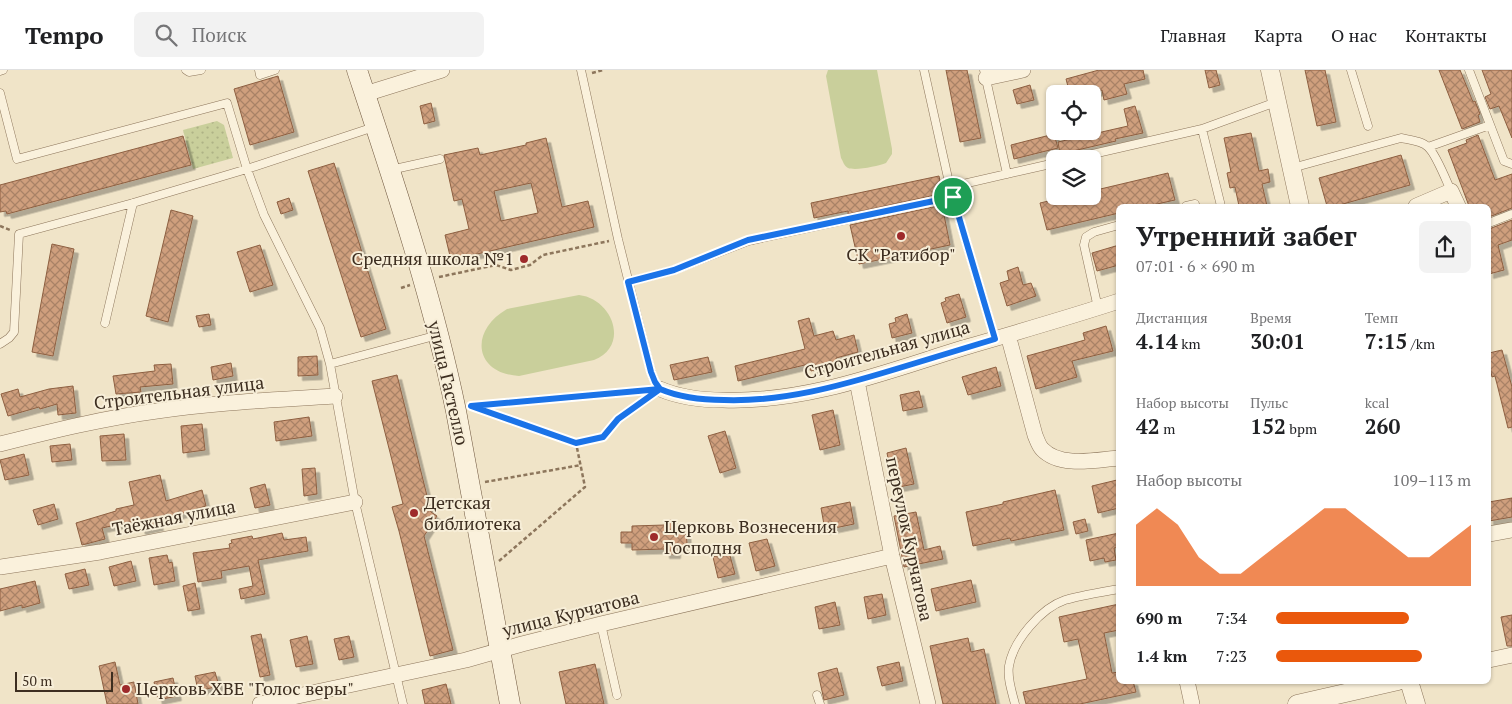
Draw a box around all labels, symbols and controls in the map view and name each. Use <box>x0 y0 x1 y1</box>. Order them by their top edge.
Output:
search box <box>134 12 484 57</box>
text: Tempo <box>25 19 104 51</box>
icon: search <box>152 21 180 49</box>
text: Поиск <box>192 22 247 47</box>
text: Главная <box>1160 23 1226 47</box>
text: Карта <box>1254 23 1303 47</box>
text: О нас <box>1331 23 1377 47</box>
text: Контакты <box>1405 23 1487 47</box>
map controls <box>1046 85 1101 205</box>
button: locate <box>1046 85 1101 140</box>
button: layers <box>1046 150 1101 205</box>
pin <box>932 176 974 218</box>
icon: arrive <box>939 183 967 211</box>
text: Утренний забег <box>1136 217 1357 254</box>
button: share <box>1419 221 1471 273</box>
marker: СК "Ратибор" <box>895 230 907 242</box>
place label: СК "Ратибор" <box>846 242 956 266</box>
place label: Средняя школа №1 <box>352 246 514 270</box>
marker: Средняя школа №1 <box>518 253 530 265</box>
text: 07:01 · 6 × 690 m <box>1136 255 1255 277</box>
text: Дистанция <box>1136 308 1208 327</box>
text: Время <box>1250 308 1292 327</box>
text: Темп <box>1365 308 1398 327</box>
street label: Строительная улица <box>801 314 972 384</box>
street label: улица Гастелло <box>423 317 475 447</box>
text: 4.14 <box>1136 327 1178 355</box>
text: 30:01 <box>1250 327 1305 355</box>
text: 7:15 <box>1365 327 1407 355</box>
text: km <box>1178 334 1201 353</box>
text: /km <box>1407 334 1435 353</box>
street label: Строительная улица <box>92 370 265 414</box>
text: Набор высоты <box>1136 393 1229 412</box>
text: Пульс <box>1250 393 1288 412</box>
text: kcal <box>1365 393 1390 412</box>
text: 42 <box>1136 412 1160 440</box>
text: 152 <box>1250 412 1286 440</box>
text: 260 <box>1365 412 1400 440</box>
text: m <box>1160 419 1175 438</box>
text: bpm <box>1286 419 1317 438</box>
street label: переулок Курчатова <box>881 454 939 623</box>
text: Набор высоты <box>1136 469 1242 491</box>
text: 109–113 m <box>1392 469 1471 491</box>
place label: Детская библиотека <box>424 490 521 535</box>
street label: Таёжная улица <box>110 493 237 541</box>
marker: Детская библиотека <box>408 507 420 519</box>
place label: Церковь Вознесения Господня <box>664 514 837 559</box>
marker: Церковь Вознесения Господня <box>648 531 660 543</box>
street label: улица Курчатова <box>499 584 642 642</box>
text: 690 m <box>1136 607 1182 629</box>
text: 7:34 <box>1216 607 1247 629</box>
text: 1.4 km <box>1136 645 1187 667</box>
text: 7:23 <box>1216 645 1247 667</box>
scale bar <box>15 669 112 692</box>
text: 50 m <box>22 671 52 690</box>
place label: Церковь ХВЕ "Голос веры" <box>136 676 354 700</box>
marker: Церковь ХВЕ "Голос веры" <box>120 683 132 695</box>

